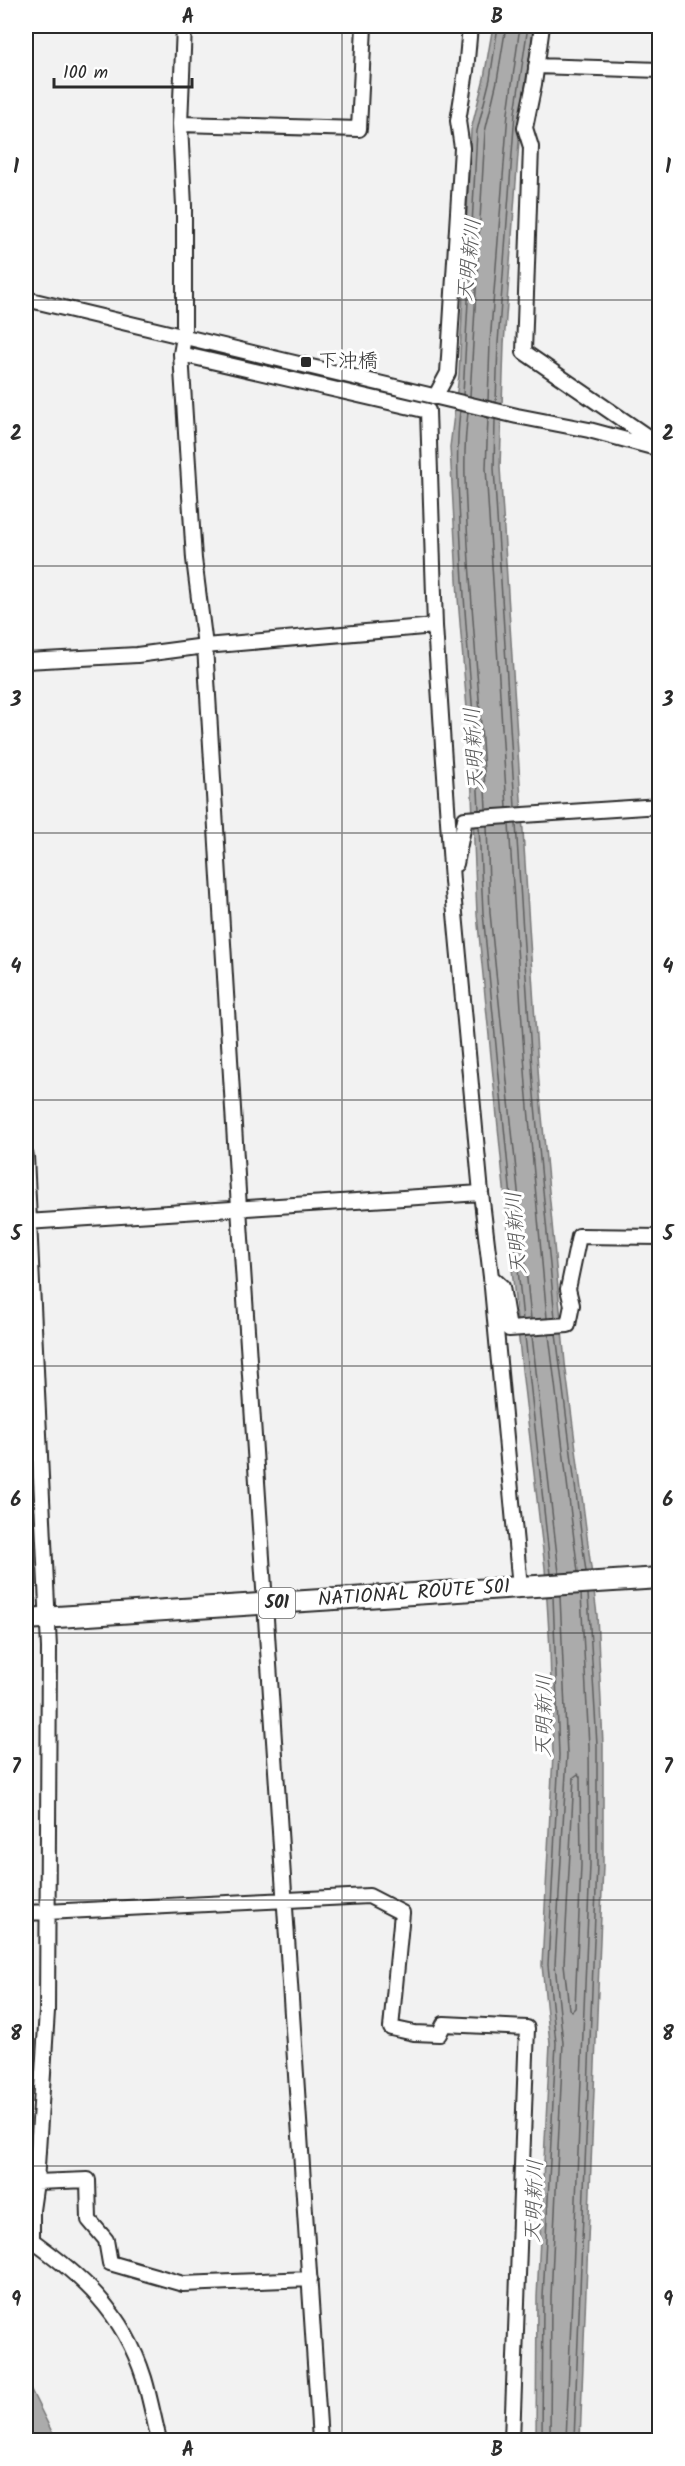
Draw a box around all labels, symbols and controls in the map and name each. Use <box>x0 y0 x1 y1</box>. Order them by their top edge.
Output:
text: A <box>182 2 194 34</box>
text: B <box>491 2 503 34</box>
scale bar <box>54 51 192 89</box>
text: 100 m <box>63 59 108 88</box>
text: 1 <box>13 152 19 184</box>
text: 1 <box>665 152 671 184</box>
water label: 天明新川 <box>449 217 491 303</box>
place label: 下沖橋 <box>318 346 378 378</box>
marker: 下沖橋 <box>299 355 313 369</box>
text: 2 <box>10 419 22 451</box>
text: 2 <box>662 419 674 451</box>
text: 3 <box>10 685 22 717</box>
text: 3 <box>662 685 674 717</box>
water label: 天明新川 <box>456 706 494 792</box>
text: 4 <box>11 952 22 984</box>
text: 4 <box>663 952 674 984</box>
water label: 天明新川 <box>498 1190 536 1276</box>
text: 5 <box>10 1219 23 1251</box>
text: 5 <box>662 1219 675 1251</box>
text: 6 <box>11 1485 22 1517</box>
text: 6 <box>663 1485 674 1517</box>
street label: NATIONAL ROUTE 501 <box>317 1571 511 1617</box>
road number: 501 <box>259 1588 295 1618</box>
water label: 天明新川 <box>528 1674 562 1758</box>
text: 7 <box>11 1752 21 1784</box>
text: 7 <box>663 1752 673 1784</box>
text: 8 <box>10 2019 22 2051</box>
text: 8 <box>662 2019 674 2051</box>
water label: 天明新川 <box>517 2158 553 2244</box>
text: 9 <box>11 2285 21 2317</box>
text: 9 <box>663 2285 673 2317</box>
text: A <box>182 2435 194 2466</box>
text: B <box>491 2435 503 2466</box>

